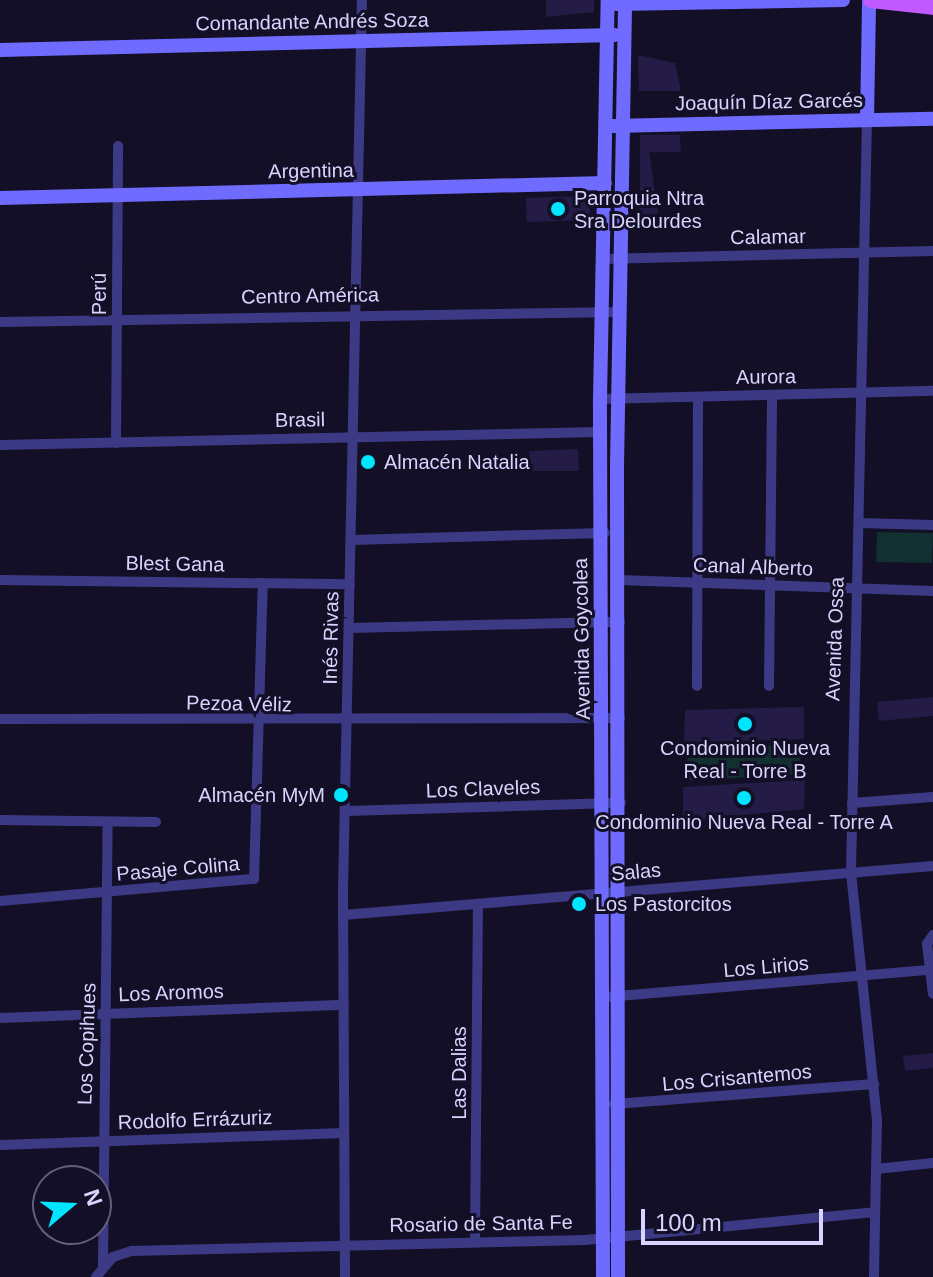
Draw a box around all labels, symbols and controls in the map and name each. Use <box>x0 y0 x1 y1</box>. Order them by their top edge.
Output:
street label: Comandante Andrés Soza <box>195 8 429 36</box>
street label: Joaquín Díaz Garcés <box>675 88 863 116</box>
street label: Argentina <box>268 158 354 184</box>
place label: Parroquia Ntra Sra Delourdes <box>574 186 704 233</box>
marker: Parroquia Ntra Sra Delourdes <box>549 200 567 218</box>
street label: Calamar <box>730 224 806 250</box>
street label: Perú <box>87 273 111 315</box>
street label: Centro América <box>240 283 380 309</box>
street label: Aurora <box>736 364 796 390</box>
street label: Brasil <box>275 408 325 432</box>
place label: Almacén Natalia <box>384 450 530 474</box>
marker: Almacén Natalia <box>359 453 377 471</box>
street label: Blest Gana <box>125 551 225 577</box>
street label: Canal Alberto <box>692 553 814 581</box>
street label: Avenida Goycolea <box>569 558 595 720</box>
street label: Avenida Ossa <box>821 577 849 701</box>
street label: Inés Rivas <box>318 591 344 685</box>
street label: Pezoa Véliz <box>186 691 292 717</box>
marker: Condominio Nueva Real - Torre B <box>736 715 754 733</box>
place label: Condominio Nueva Real - Torre B <box>660 736 830 783</box>
street label: Los Claveles <box>425 775 541 803</box>
place label: Almacén MyM <box>198 783 325 807</box>
marker: Almacén MyM <box>332 786 350 804</box>
marker: Condominio Nueva Real - Torre A <box>735 789 753 807</box>
place label: Condominio Nueva Real - Torre A <box>594 810 894 834</box>
street label: Pasaje Colina <box>115 852 241 886</box>
street label: Salas <box>610 858 662 886</box>
place label: Los Pastorcitos <box>595 892 732 916</box>
marker: Los Pastorcitos <box>570 895 588 913</box>
street label: Los Lirios <box>722 951 810 983</box>
street label: Los Aromos <box>117 979 225 1007</box>
street label: Los Copihues <box>73 982 101 1106</box>
street label: Las Dalias <box>447 1026 471 1120</box>
street label: Los Crisantemos <box>661 1060 813 1096</box>
street label: Rodolfo Errázuriz <box>117 1105 273 1135</box>
north arrow <box>32 1165 112 1245</box>
text: N <box>79 1186 108 1209</box>
scale bar <box>645 1193 827 1243</box>
text: 100 m <box>655 1209 722 1236</box>
street label: Rosario de Santa Fe <box>389 1210 573 1238</box>

